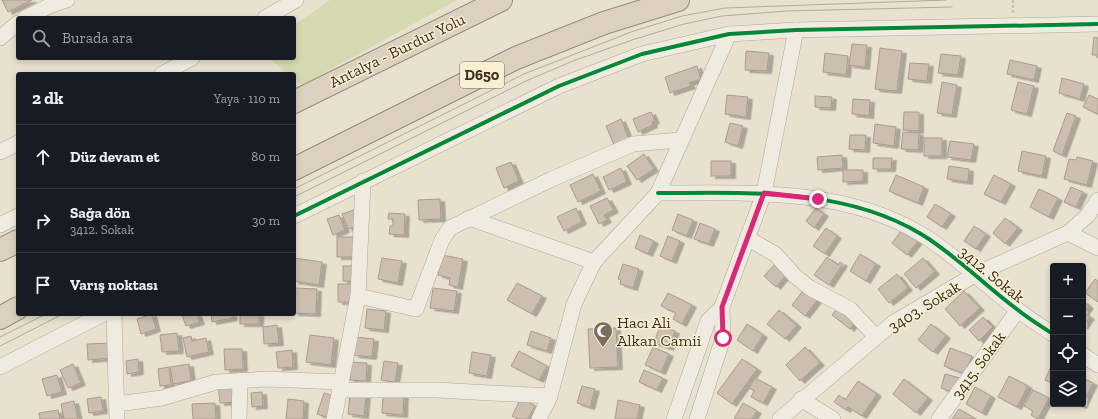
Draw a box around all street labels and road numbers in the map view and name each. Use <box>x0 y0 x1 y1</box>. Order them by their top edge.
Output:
street label: Antalya - Burdur Yolu <box>326 9 468 92</box>
road number: D650 <box>460 62 504 88</box>
street label: 3412. Sokak <box>955 242 1029 307</box>
street label: 3403. Sokak <box>885 276 964 336</box>
street label: 3415. Sokak <box>948 327 1010 403</box>

